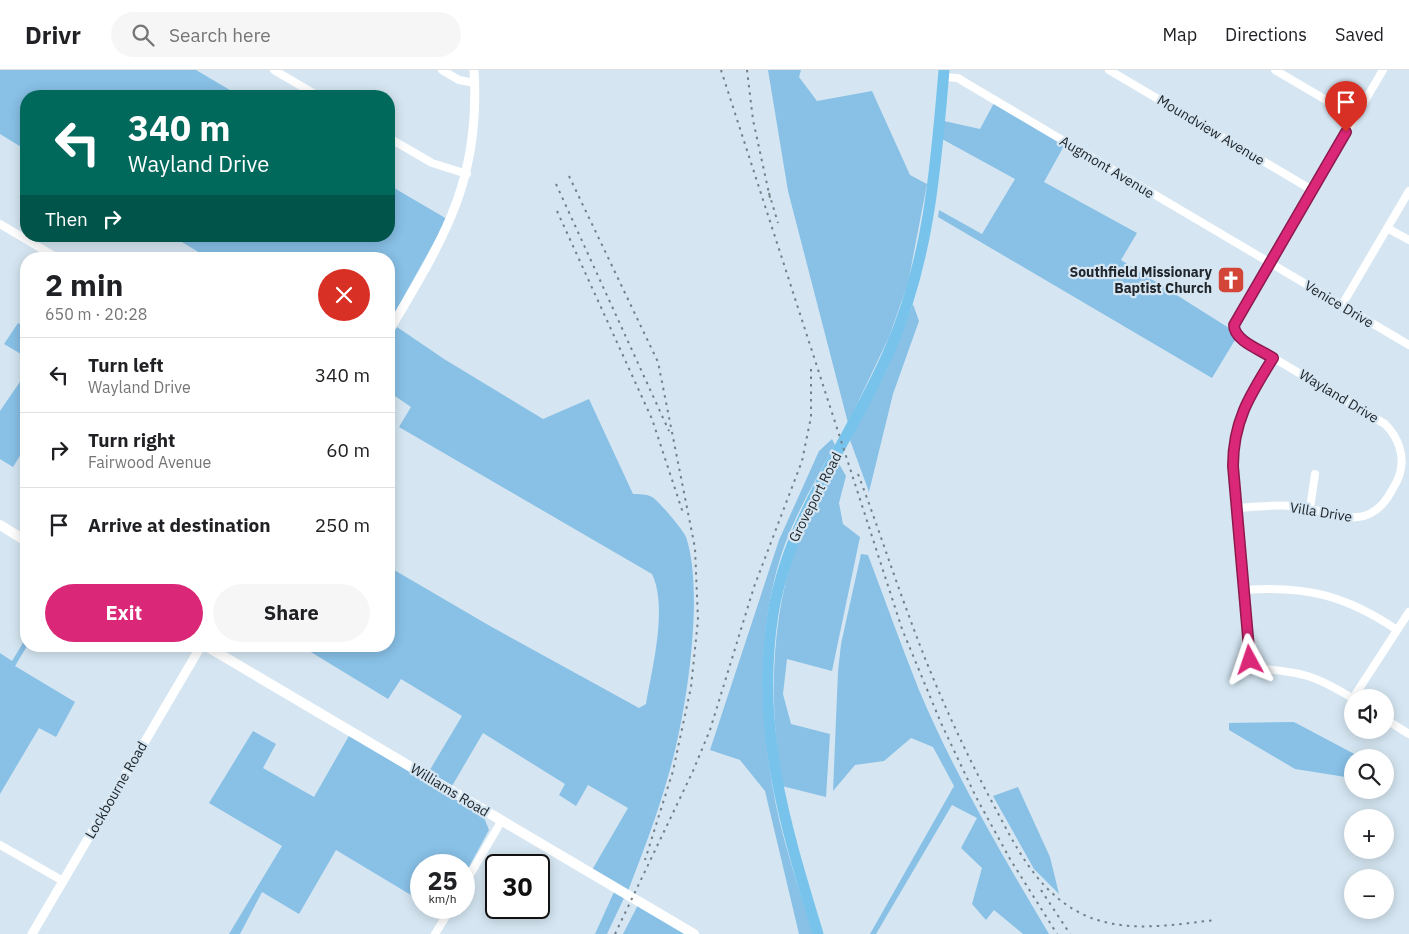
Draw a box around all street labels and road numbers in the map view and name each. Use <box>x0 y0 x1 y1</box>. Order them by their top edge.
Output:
street label: Moundview Avenue <box>1154 91 1268 169</box>
street label: Augmont Avenue <box>1056 132 1158 203</box>
street label: Venice Drive <box>1301 276 1377 332</box>
street label: Wayland Drive <box>1296 365 1382 427</box>
street label: Groveport Road <box>785 449 845 545</box>
street label: Villa Drive <box>1289 498 1354 526</box>
street label: Lockbourne Road <box>81 738 151 842</box>
street label: Williams Road <box>407 759 493 821</box>

